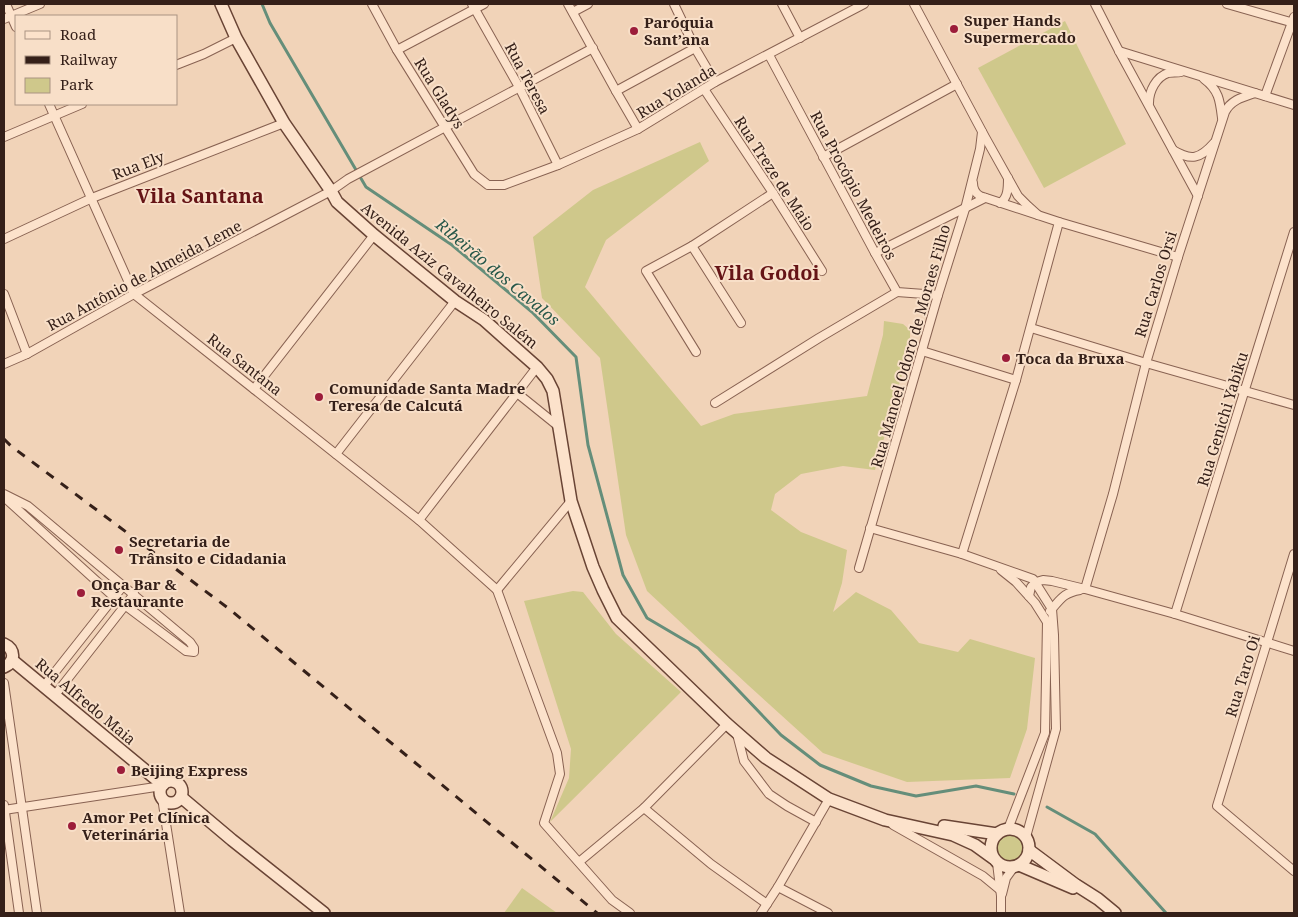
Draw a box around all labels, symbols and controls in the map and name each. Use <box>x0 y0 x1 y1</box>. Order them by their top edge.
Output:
place label: Super Hands Supermercado <box>964 10 1076 47</box>
place label: Paróquia Sant’ana <box>644 12 714 49</box>
legend <box>15 15 178 105</box>
marker: Super Hands Supermercado <box>948 23 960 35</box>
text: Road <box>60 24 96 44</box>
marker: Paróquia Sant’ana <box>628 25 640 37</box>
street label: Rua Teresa <box>501 39 555 117</box>
text: Railway <box>60 49 118 69</box>
street label: Rua Gladys <box>410 54 470 132</box>
street label: Rua Yolanda <box>633 59 719 123</box>
text: Park <box>60 74 94 94</box>
street label: Rua Procópio Medeiros <box>806 107 902 263</box>
street label: Rua Treze de Maio <box>730 112 820 234</box>
street label: Rua Ely <box>109 146 167 184</box>
district label: Vila Santana <box>136 182 264 209</box>
street label: Avenida Aziz Cavalheiro Salém <box>357 197 543 353</box>
water label: Ribeirão dos Cavalos <box>431 213 565 330</box>
street label: Rua Antônio de Almeida Leme <box>43 215 245 335</box>
street label: Rua Manoel Odoro de Moraes Filho <box>866 222 954 470</box>
street label: Rua Carlos Orsi <box>1129 228 1181 340</box>
district label: Vila Godoi <box>714 259 820 286</box>
street label: Rua Santana <box>203 328 287 400</box>
place label: Toca da Bruxa <box>1016 348 1125 368</box>
street label: Rua Genichi Yabiku <box>1192 349 1252 489</box>
marker: Toca da Bruxa <box>1000 352 1012 364</box>
place label: Comunidade Santa Madre Teresa de Calcutá <box>329 378 525 415</box>
marker: Comunidade Santa Madre Teresa de Calcutá <box>313 391 325 403</box>
place label: Secretaria de Trânsito e Cidadania <box>129 531 287 568</box>
marker: Secretaria de Trânsito e Cidadania <box>113 544 125 556</box>
place label: Onça Bar & Restaurante <box>91 574 184 611</box>
marker: Onça Bar & Restaurante <box>75 587 87 599</box>
street label: Rua Taro Oi <box>1220 633 1264 719</box>
street label: Rua Alfredo Maia <box>32 653 140 749</box>
place label: Beijing Express <box>131 760 248 780</box>
marker: Beijing Express <box>115 764 127 776</box>
place label: Amor Pet Clínica Veterinária <box>82 807 210 844</box>
marker: Amor Pet Clínica Veterinária <box>66 820 78 832</box>

